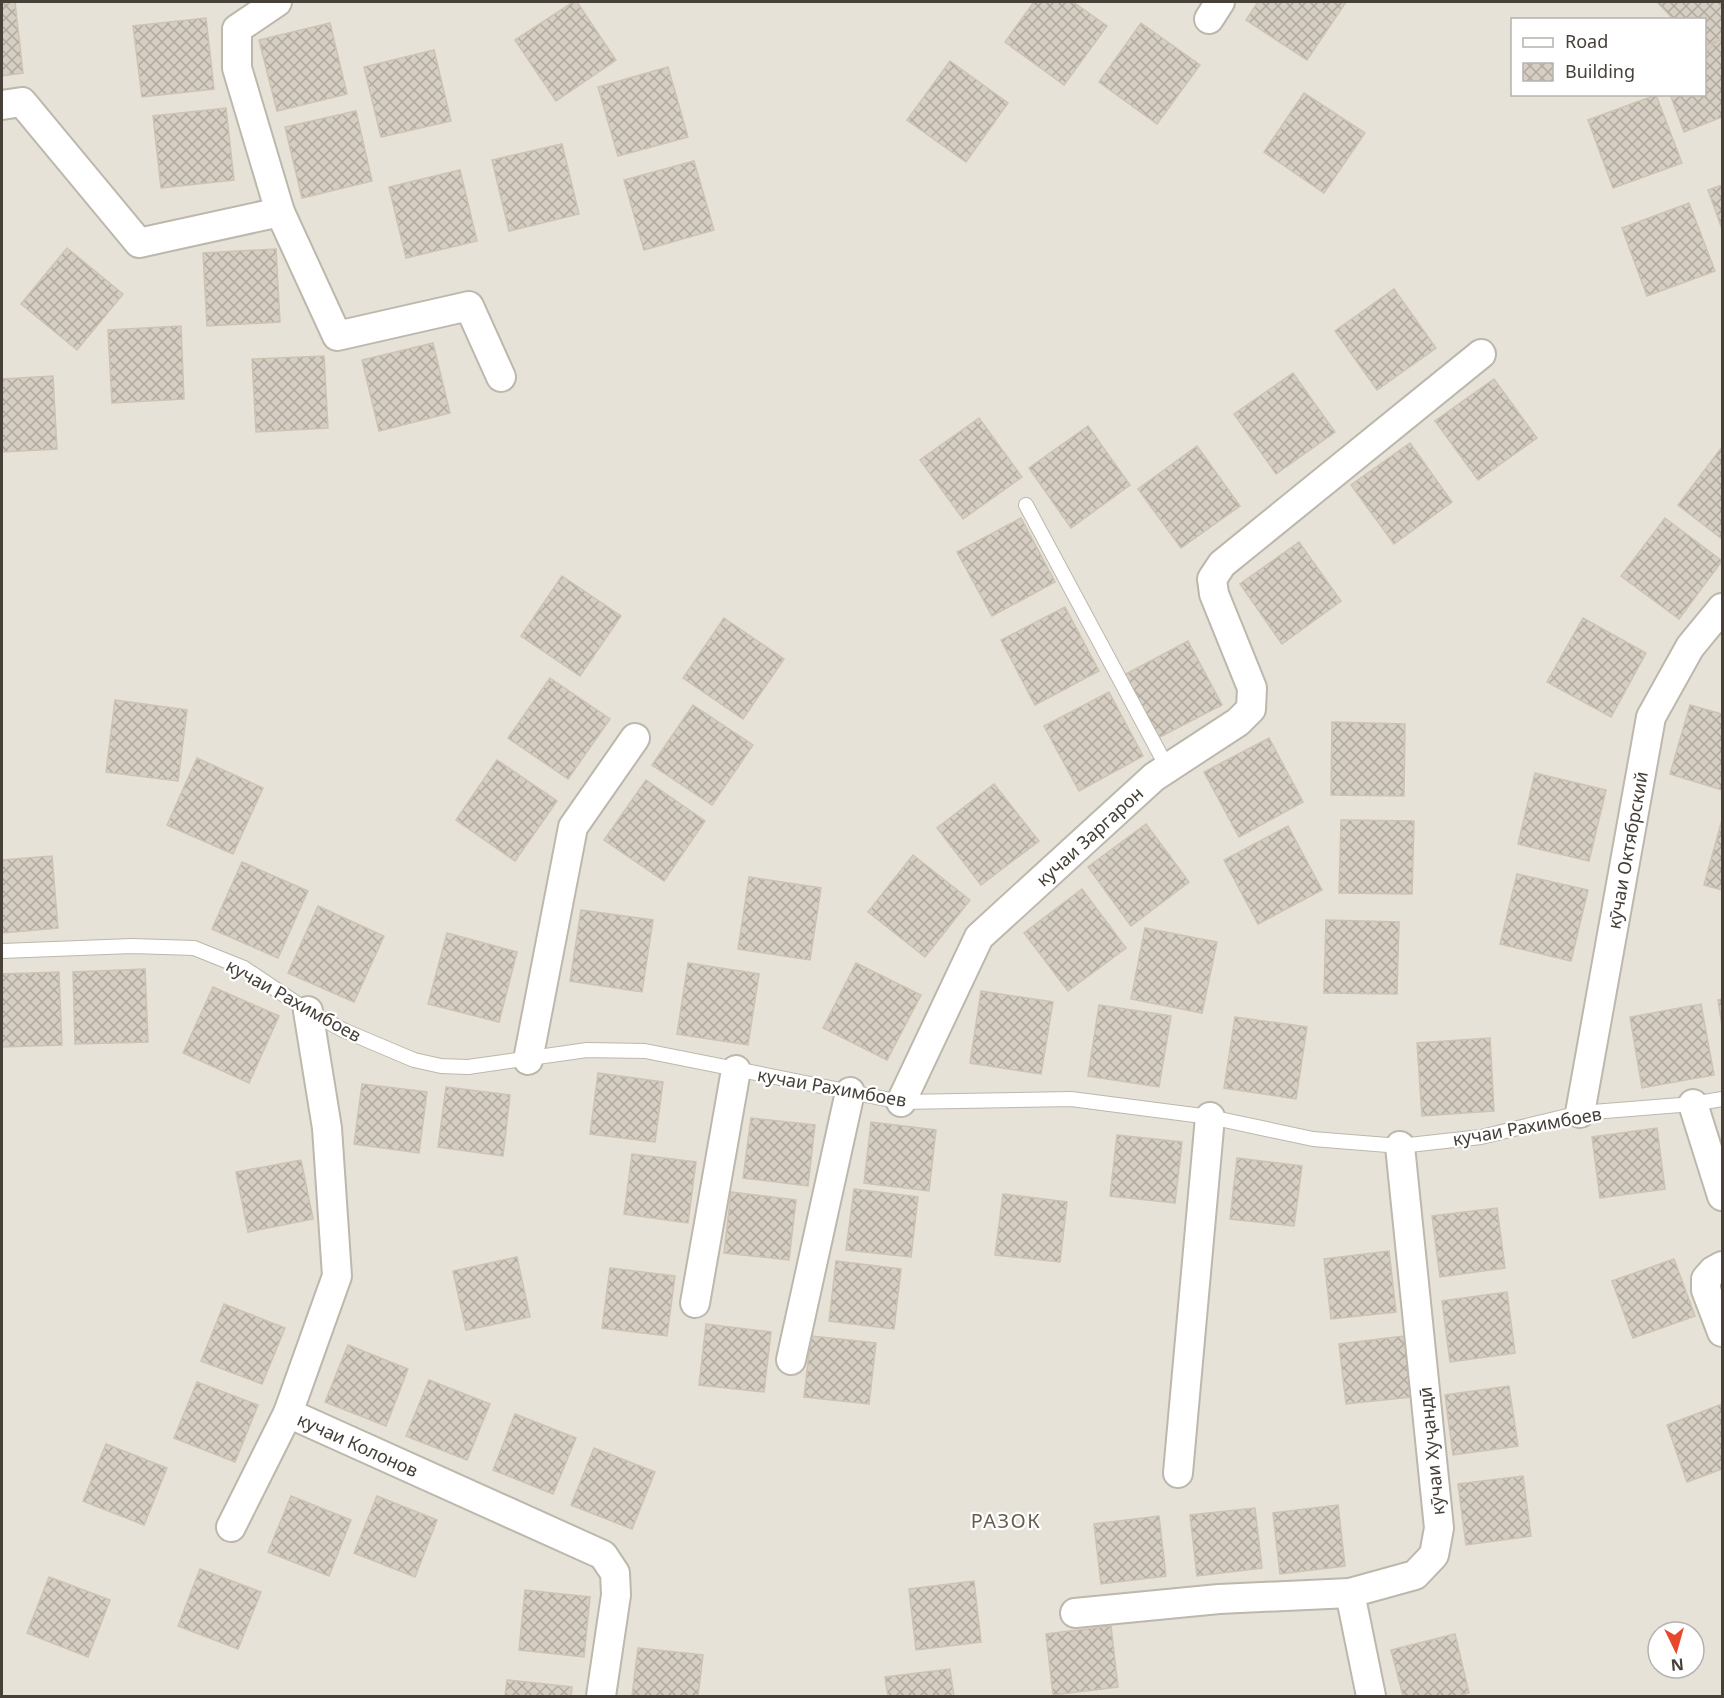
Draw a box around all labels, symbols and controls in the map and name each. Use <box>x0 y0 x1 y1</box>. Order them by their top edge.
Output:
legend <box>1511 18 1706 96</box>
text: Road <box>1565 29 1608 53</box>
text: Building <box>1565 59 1635 83</box>
street label: кӯчаи Октябрский <box>1601 769 1653 931</box>
street label: кучаи Заргарон <box>1031 781 1148 891</box>
street label: кучаи Рахимбоев <box>222 953 366 1047</box>
street label: кучаи Рахимбоев <box>756 1062 908 1112</box>
street label: кучаи Рахимбоев <box>1451 1101 1603 1151</box>
street label: кӯчаи Хуҷандӣ <box>1412 1386 1450 1516</box>
street label: кучаи Колонов <box>294 1407 422 1482</box>
district label: РАЗОК <box>971 1507 1041 1534</box>
north arrow <box>1646 1620 1706 1680</box>
text: N <box>1670 1653 1685 1676</box>

